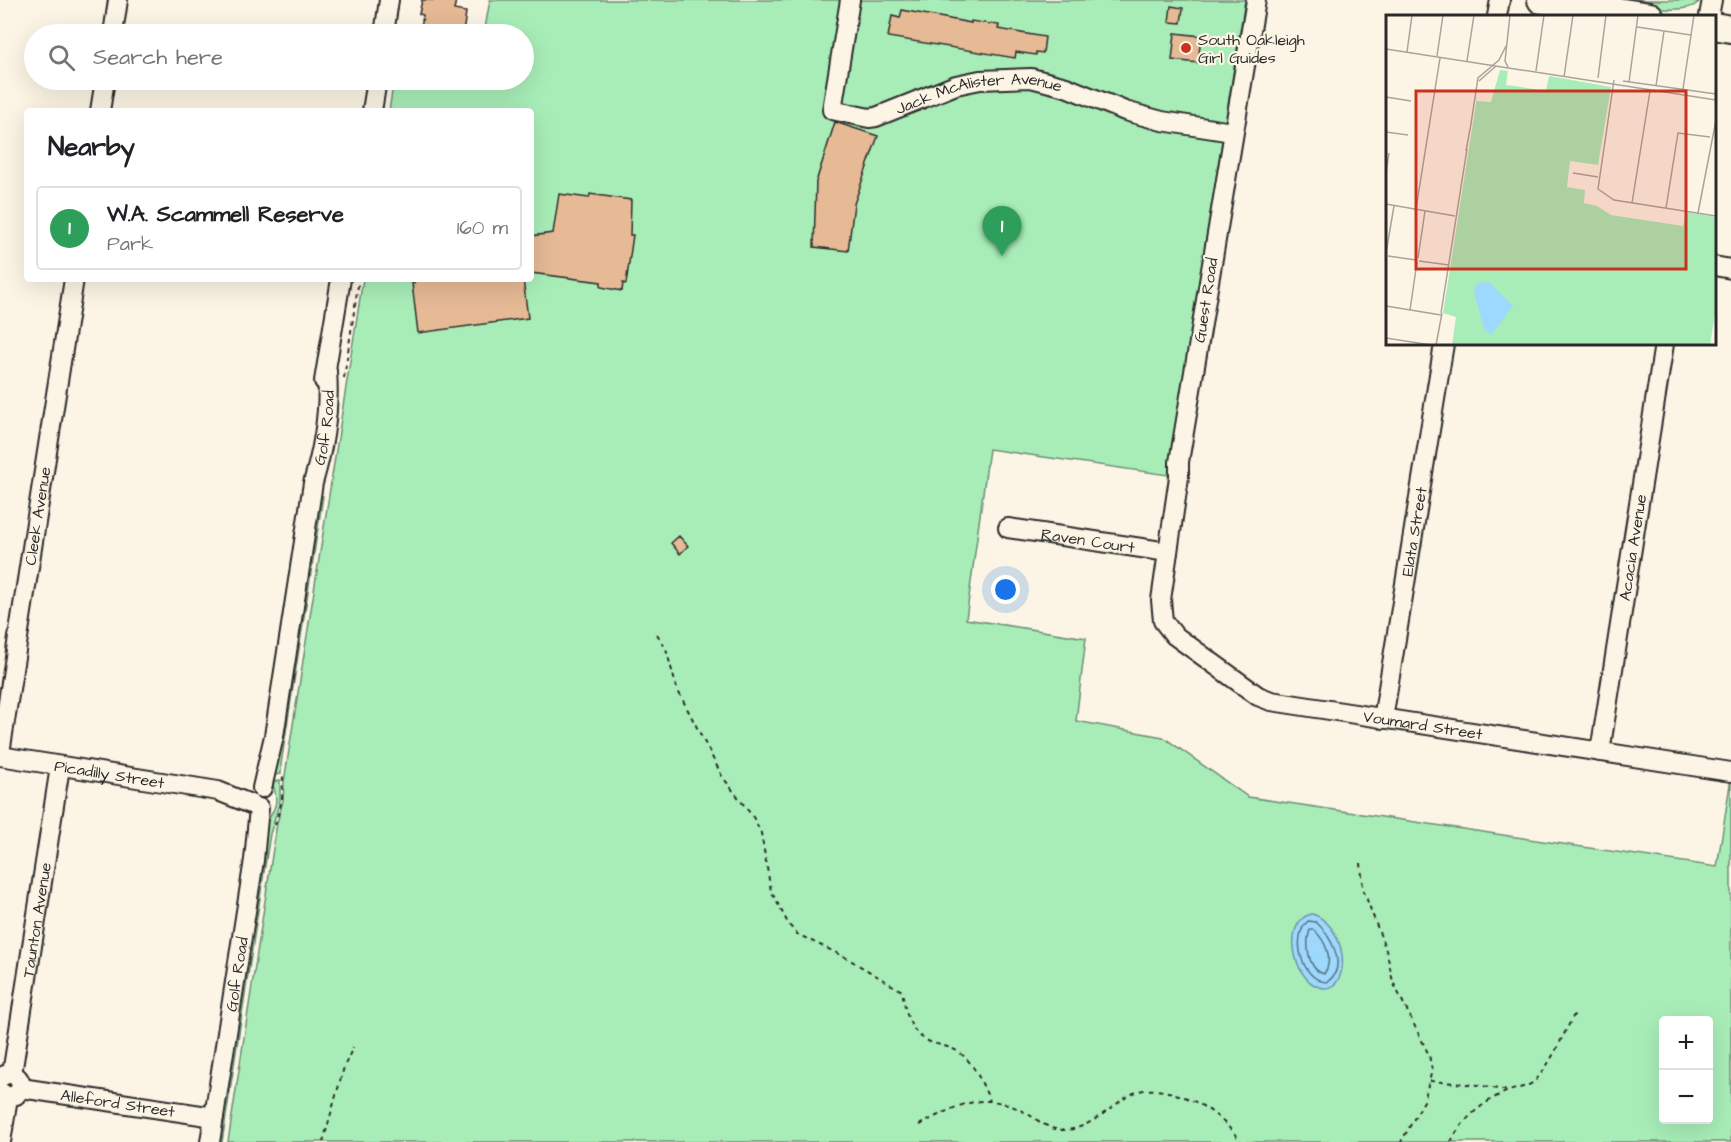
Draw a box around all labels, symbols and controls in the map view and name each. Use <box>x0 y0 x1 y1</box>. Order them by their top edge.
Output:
inset map <box>1386 15 1716 345</box>
search box <box>24 24 534 90</box>
place label: South Oakleigh Girl Guides <box>1198 29 1305 69</box>
icon: search <box>45 41 78 74</box>
marker: South Oakleigh Girl Guides <box>1179 41 1193 55</box>
text: Search here <box>93 42 223 73</box>
street label: Jack McAlister Avenue <box>892 68 1065 120</box>
text: Nearby <box>48 129 135 165</box>
text: W.A. Scammell Reserve <box>107 199 344 230</box>
pin: 1 <box>982 206 1022 256</box>
text: 1 <box>68 214 71 242</box>
text: 160 m <box>457 214 508 242</box>
text: Park <box>107 230 153 258</box>
street label: Guest Road <box>1188 256 1224 344</box>
street label: Golf Road <box>308 390 340 467</box>
street label: Cleek Avenue <box>19 465 57 567</box>
street label: Elata Street <box>1396 485 1433 578</box>
street label: Acacia Avenue <box>1614 492 1652 603</box>
street label: Raven Court <box>1040 523 1137 559</box>
your location <box>991 575 1020 604</box>
street label: Voumard Street <box>1361 705 1484 746</box>
street label: Picadilly Street <box>53 755 167 794</box>
street label: Taunton Avenue <box>17 861 57 979</box>
street label: Golf Road <box>221 935 254 1013</box>
map controls <box>1659 1016 1713 1124</box>
button: + <box>1659 1016 1713 1070</box>
button: − <box>1659 1070 1713 1124</box>
street label: Alleford Street <box>59 1084 177 1123</box>

